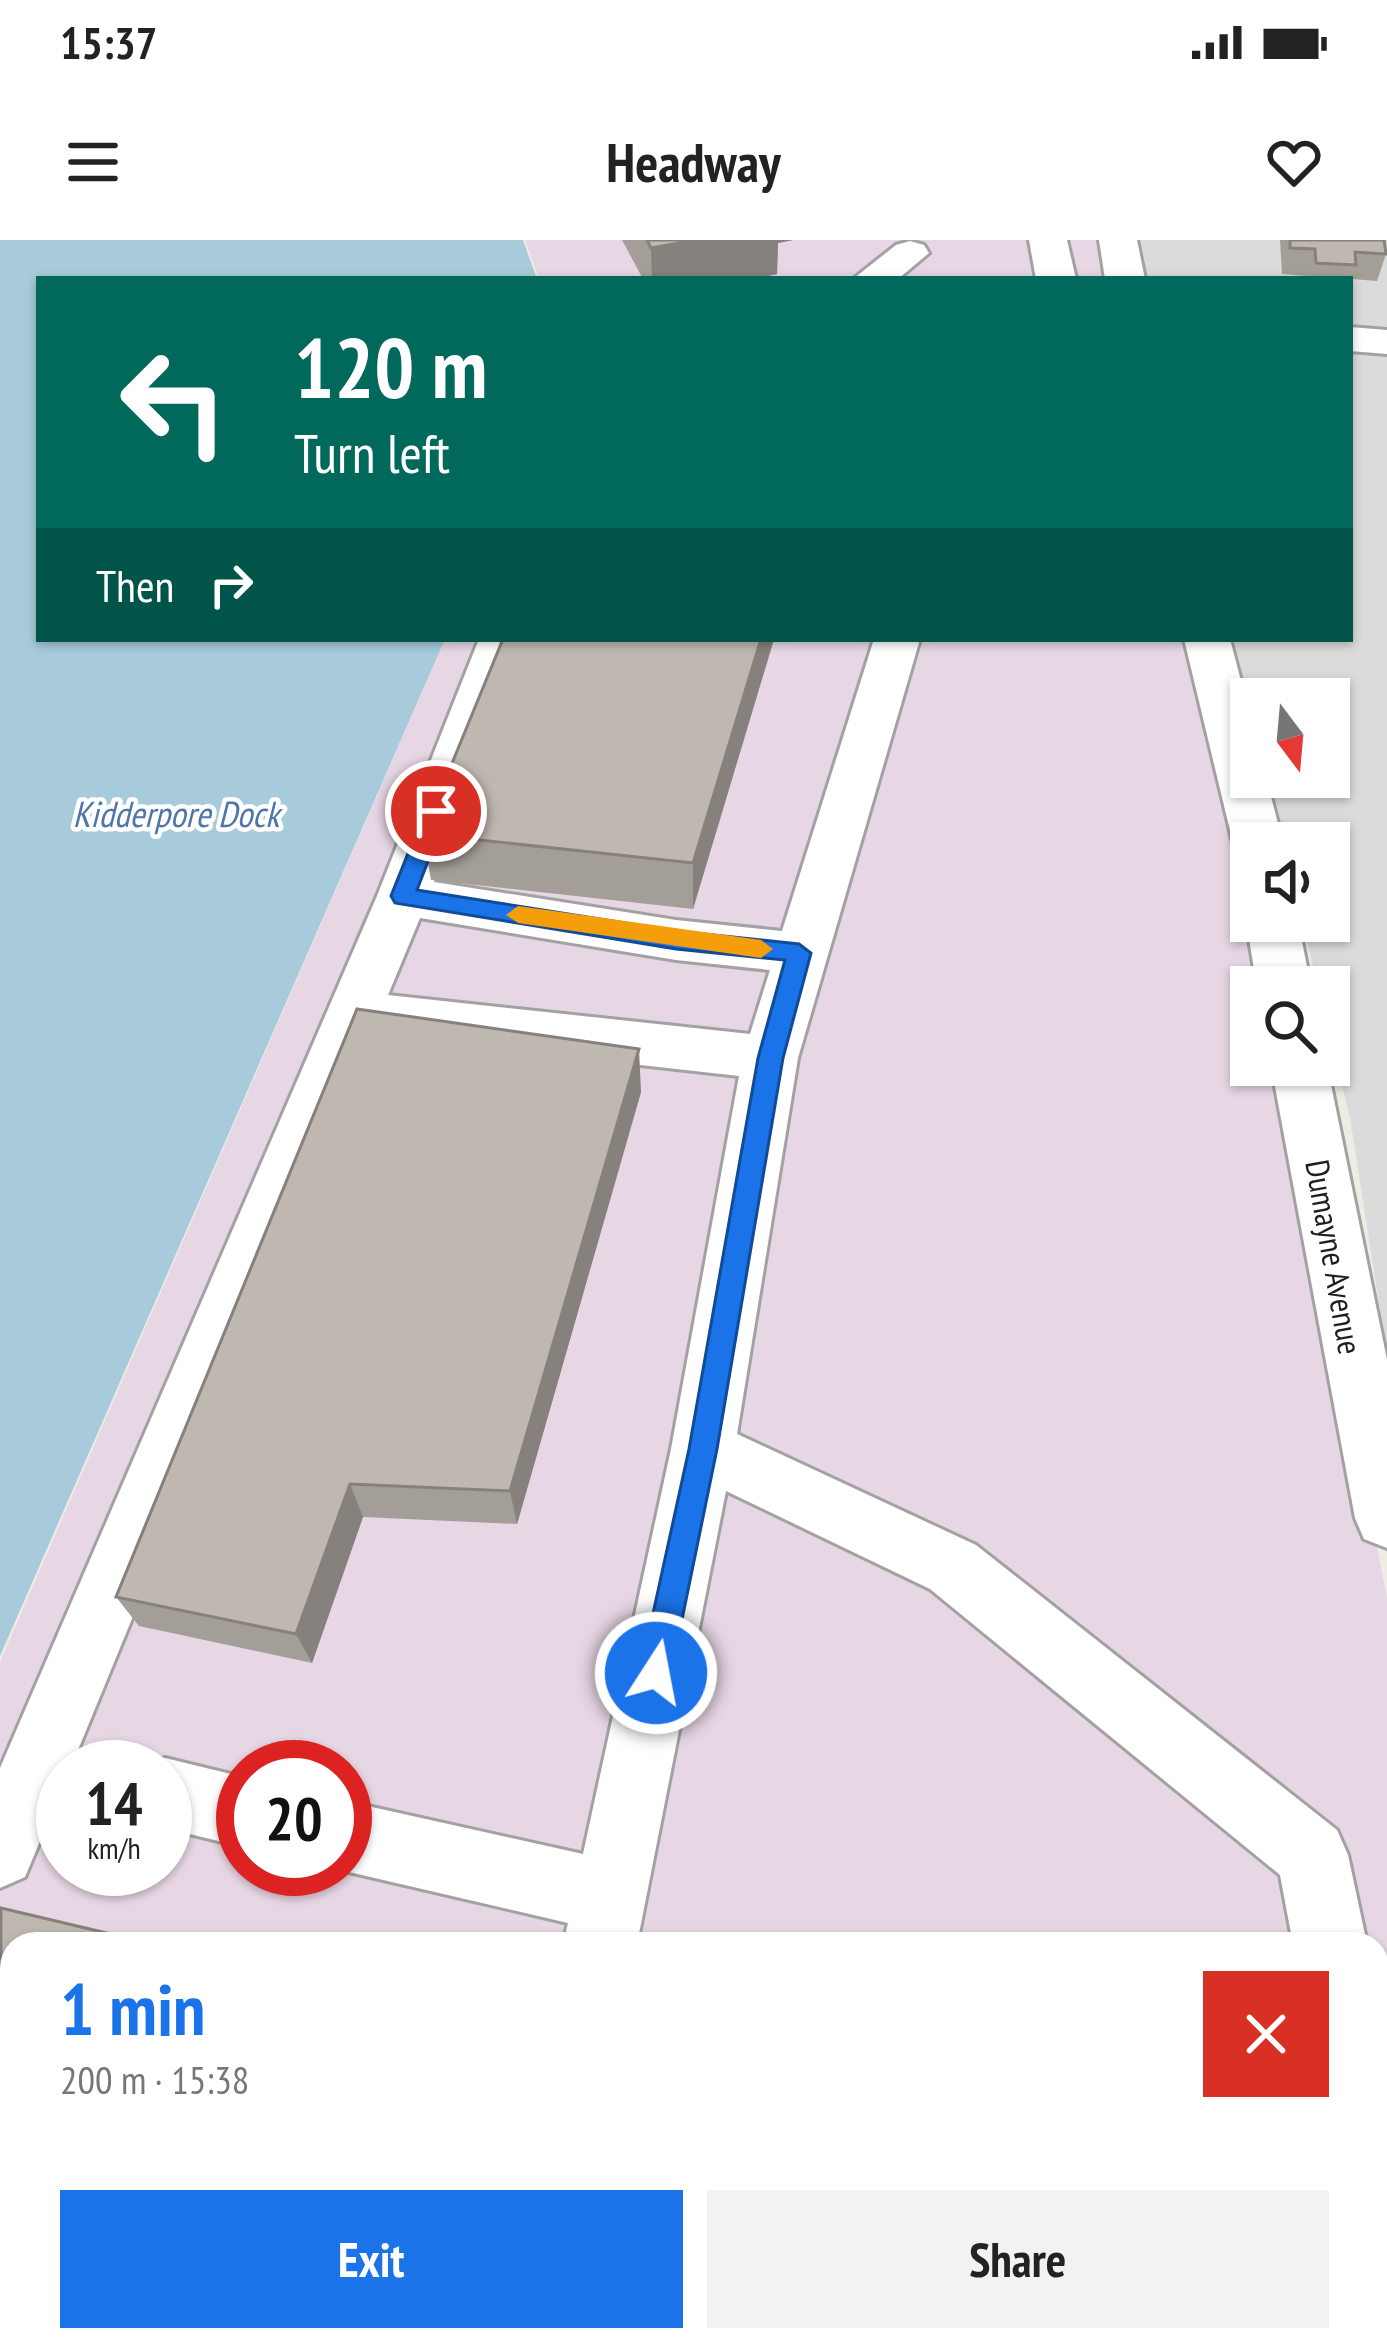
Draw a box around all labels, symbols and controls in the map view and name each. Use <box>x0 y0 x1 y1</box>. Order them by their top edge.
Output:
text: 15:37 <box>60 13 157 71</box>
text: Headway <box>606 127 781 197</box>
icon: menu <box>60 129 126 195</box>
icon: heart <box>1261 129 1327 195</box>
text: 120 m <box>294 312 487 421</box>
icon: left <box>96 324 252 480</box>
text: Turn left <box>294 418 450 488</box>
icon: right <box>198 552 264 618</box>
text: Then <box>96 556 174 614</box>
north arrow <box>1230 678 1350 798</box>
map controls <box>1230 678 1350 1086</box>
pin <box>385 760 487 862</box>
icon: arrive <box>403 778 469 844</box>
water label: Kidderpore Dock <box>73 790 283 837</box>
button: sound <box>1230 822 1350 942</box>
button: search <box>1230 966 1350 1086</box>
street label: Dumayne Avenue <box>1296 1156 1373 1357</box>
position arrow <box>593 1610 719 1736</box>
speed limit sign: 20 <box>216 1740 372 1896</box>
text: 14 <box>85 1764 143 1842</box>
text: km/h <box>87 1828 141 1867</box>
text: 1 min <box>60 1962 205 2055</box>
button: close <box>1203 1971 1329 2097</box>
text: 200 m · 15:38 <box>60 2054 249 2105</box>
button: Exit <box>60 2190 683 2328</box>
button: Share <box>707 2190 1329 2328</box>

